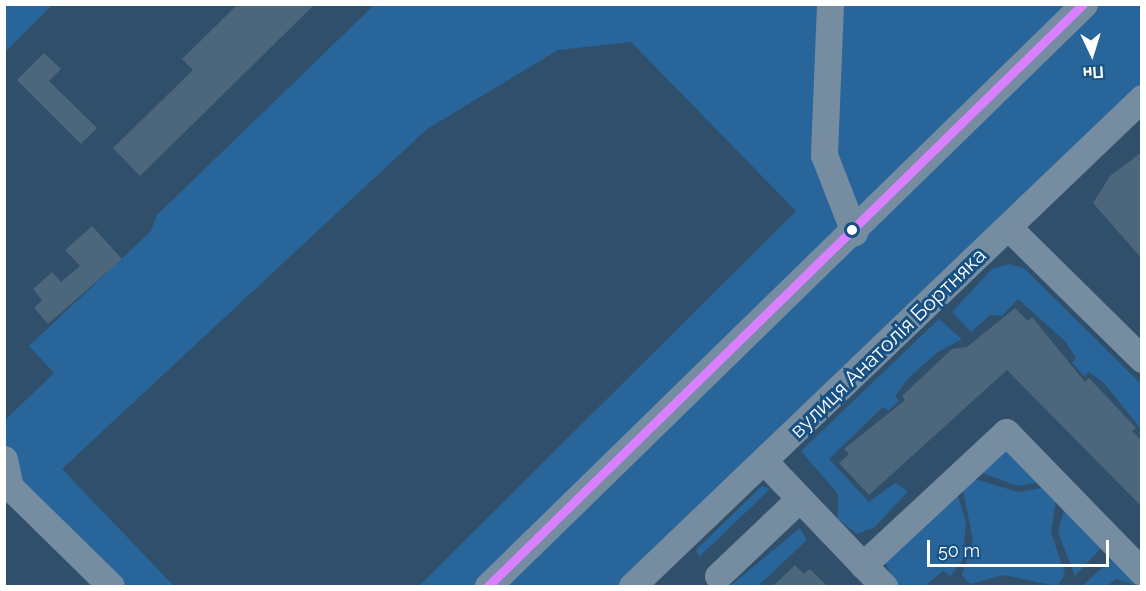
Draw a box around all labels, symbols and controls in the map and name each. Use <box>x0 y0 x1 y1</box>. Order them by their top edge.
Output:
north arrow <box>1062 24 1122 84</box>
text: Пн <box>1082 62 1105 83</box>
unlabelled marker <box>846 224 858 236</box>
street label: вулиця Анатолія Бортняка <box>785 243 991 443</box>
scale bar <box>930 528 1112 566</box>
text: 50 m <box>938 540 980 561</box>

